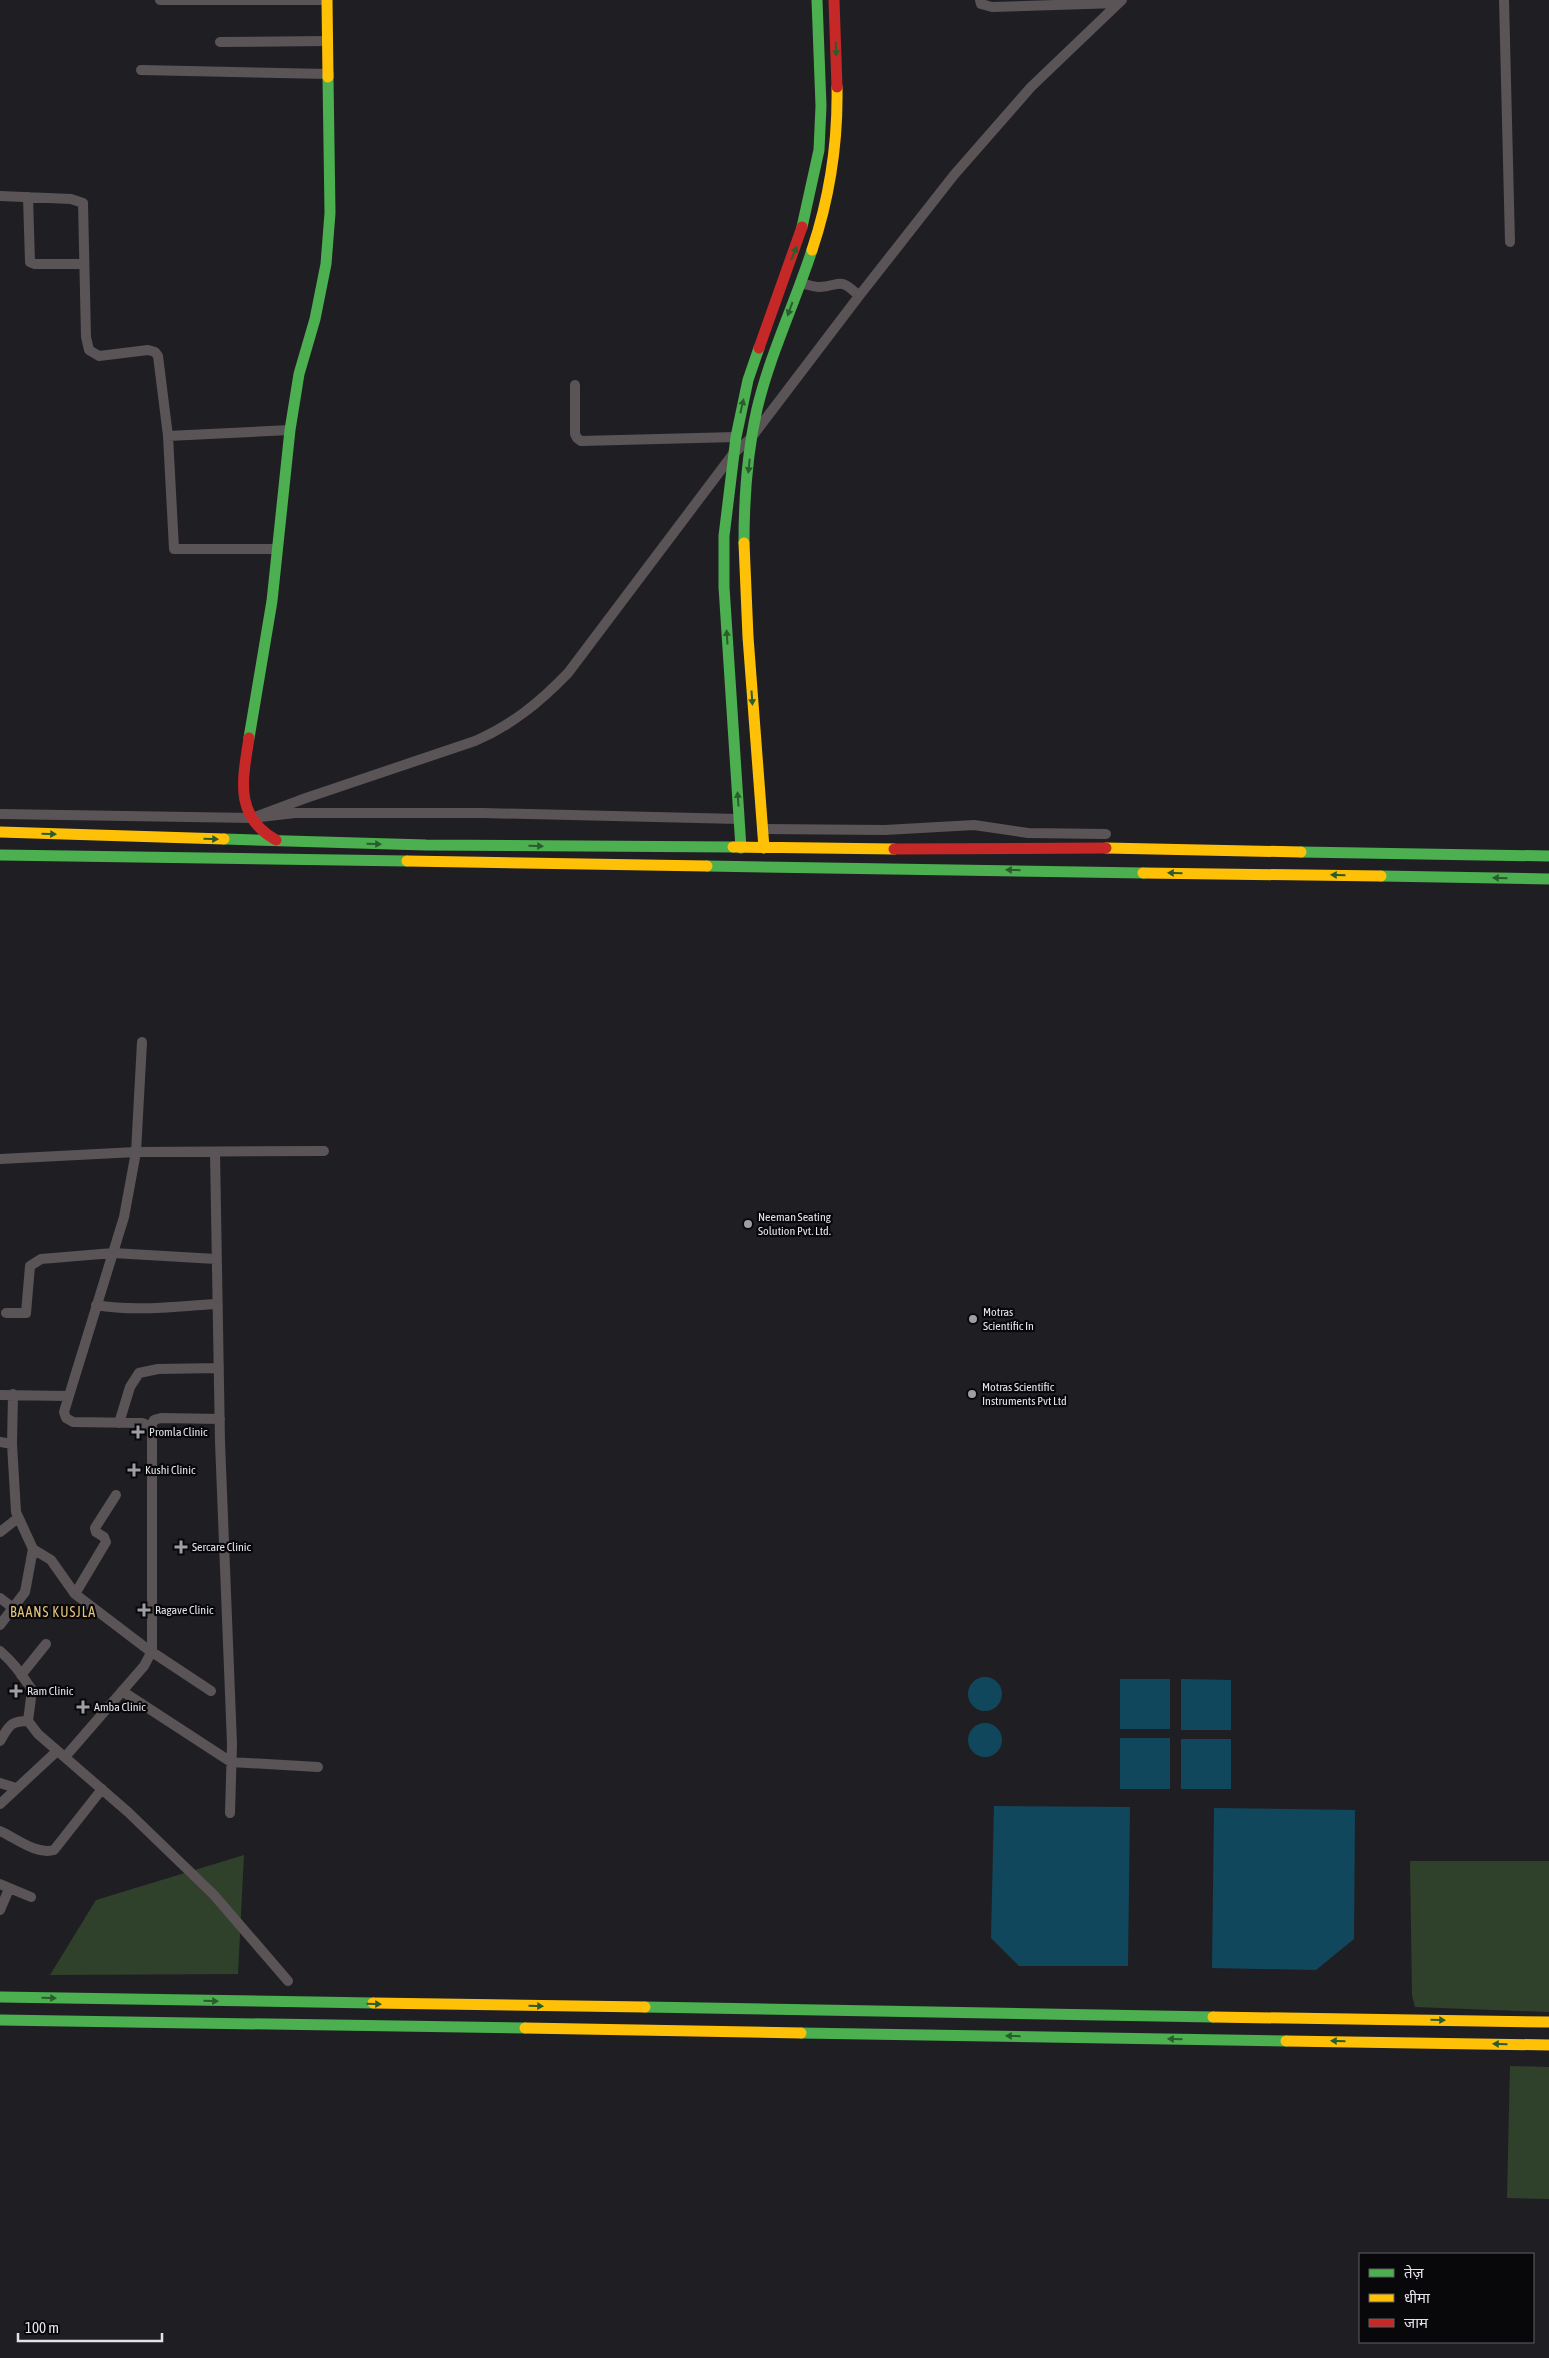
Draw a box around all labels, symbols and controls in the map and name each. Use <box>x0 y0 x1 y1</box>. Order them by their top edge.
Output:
one-way arrow <box>832 41 840 57</box>
one-way arrow <box>791 246 799 260</box>
one-way arrow <box>786 302 793 317</box>
one-way arrow <box>738 399 746 414</box>
one-way arrow <box>744 458 752 474</box>
one-way arrow <box>723 629 731 645</box>
one-way arrow <box>749 690 757 706</box>
one-way arrow <box>734 791 742 807</box>
one-way arrow <box>41 830 57 838</box>
one-way arrow <box>203 835 219 843</box>
one-way arrow <box>366 840 382 848</box>
one-way arrow <box>528 842 544 850</box>
one-way arrow <box>1005 866 1021 874</box>
one-way arrow <box>1167 869 1183 877</box>
one-way arrow <box>1330 871 1346 879</box>
one-way arrow <box>1492 874 1508 882</box>
place label: Neeman Seating Solution Pvt. Ltd. <box>758 1210 832 1238</box>
marker: Neeman Seating Solution Pvt. Ltd. <box>742 1218 754 1230</box>
place label: Motras Scientific In <box>983 1305 1034 1333</box>
marker: Motras Scientific In <box>967 1313 979 1325</box>
place label: Motras Scientific Instruments Pvt Ltd <box>982 1380 1067 1408</box>
marker: Motras Scientific Instruments Pvt Ltd <box>966 1388 978 1400</box>
marker: Promla Clinic <box>131 1425 145 1439</box>
place label: Promla Clinic <box>149 1425 208 1439</box>
marker: Kushi Clinic <box>127 1463 141 1477</box>
place label: Kushi Clinic <box>145 1463 196 1477</box>
marker: Sercare Clinic <box>174 1540 188 1554</box>
place label: Sercare Clinic <box>192 1540 252 1554</box>
marker: Ragave Clinic <box>137 1603 151 1617</box>
place label: Ragave Clinic <box>155 1603 214 1617</box>
district label: BAANS KUSJLA <box>10 1604 96 1620</box>
marker: Ram Clinic <box>9 1684 23 1698</box>
place label: Ram Clinic <box>27 1684 74 1698</box>
marker: Amba Clinic <box>76 1700 90 1714</box>
place label: Amba Clinic <box>94 1700 146 1714</box>
one-way arrow <box>41 1994 57 2002</box>
one-way arrow <box>203 1997 219 2005</box>
one-way arrow <box>366 2000 382 2008</box>
one-way arrow <box>528 2002 544 2010</box>
one-way arrow <box>1430 2016 1446 2024</box>
one-way arrow <box>1005 2032 1021 2040</box>
one-way arrow <box>1167 2035 1183 2043</box>
one-way arrow <box>1330 2037 1346 2045</box>
one-way arrow <box>1492 2040 1508 2048</box>
legend <box>1359 2253 1534 2343</box>
text: तेज़ <box>1404 2264 1425 2281</box>
text: धीमा <box>1404 2289 1431 2306</box>
scale bar <box>18 2310 161 2342</box>
text: जाम <box>1404 2314 1429 2331</box>
text: 100 m <box>25 2319 59 2336</box>

